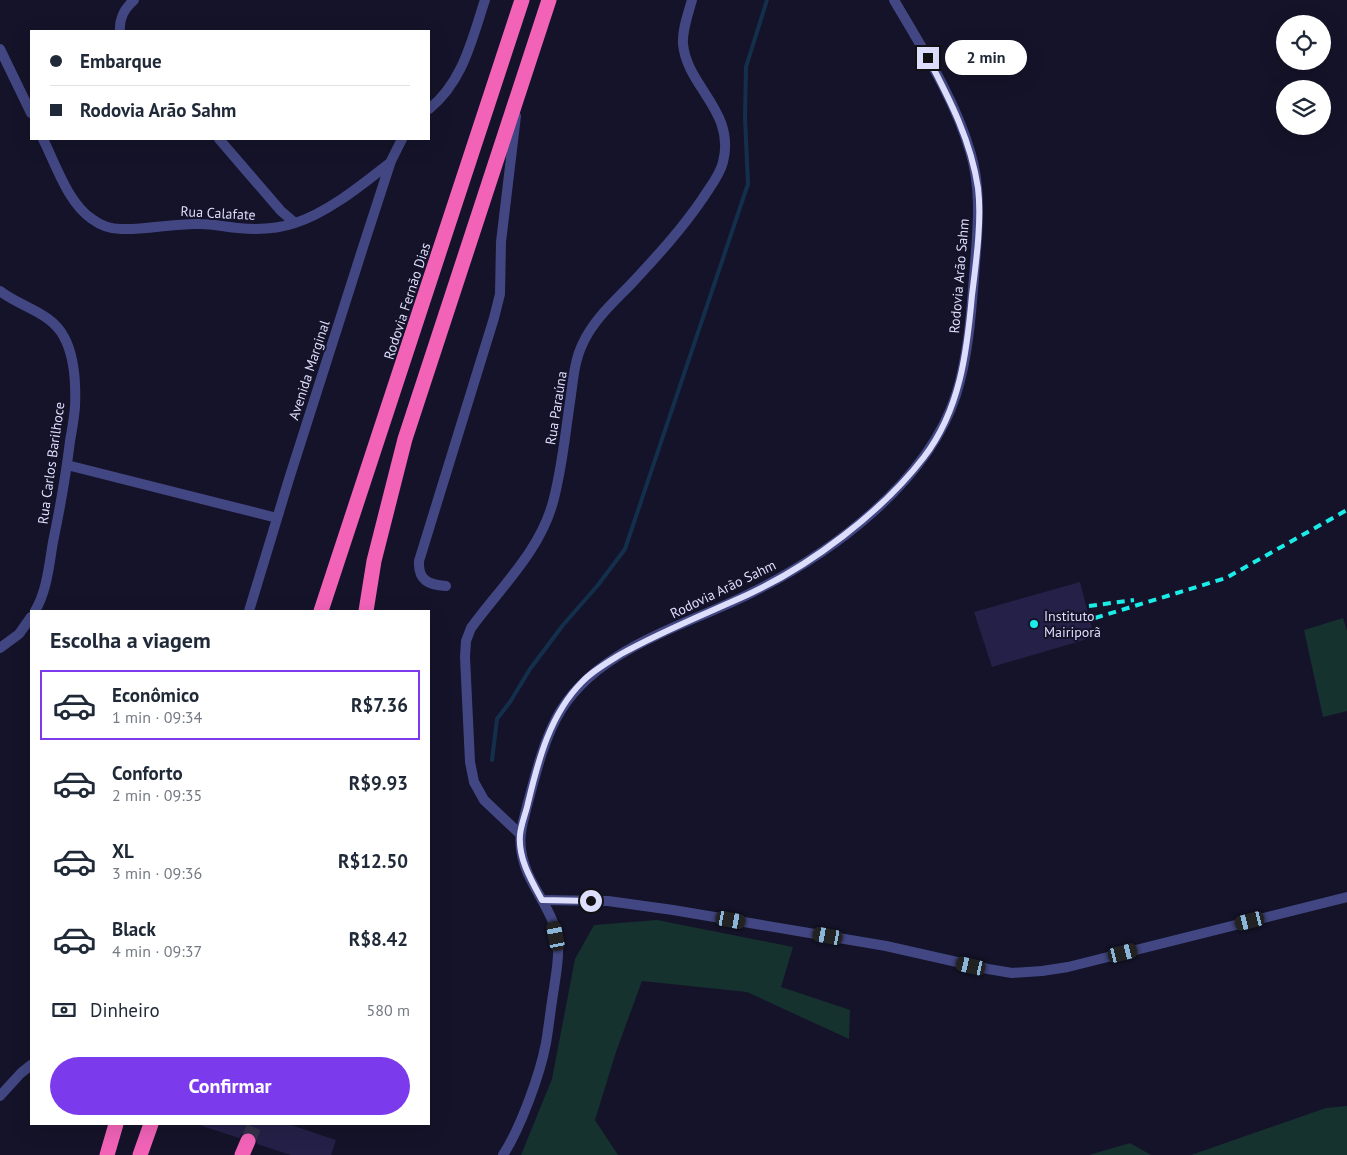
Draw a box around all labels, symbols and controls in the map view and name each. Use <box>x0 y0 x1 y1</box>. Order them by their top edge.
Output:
map controls <box>1276 15 1331 135</box>
button: locate <box>1276 15 1331 70</box>
callout: 2 min <box>946 40 1028 76</box>
route end <box>917 47 939 69</box>
text: 2 min <box>966 47 1006 67</box>
text: Embarque <box>80 49 162 73</box>
button: layers <box>1276 80 1331 135</box>
text: Rodovia Arão Sahm <box>80 98 236 122</box>
street label: Rua Calafate <box>180 202 256 224</box>
street label: Rodovia Arão Sahm <box>945 218 973 334</box>
street label: Rodovia Fernão Dias <box>380 240 434 362</box>
street label: Avenida Marginal <box>284 318 334 422</box>
street label: Rua Paraúna <box>541 370 571 446</box>
street label: Rua Carlos Barilhoce <box>34 401 68 525</box>
street label: Rodovia Arão Sahm <box>667 556 779 622</box>
place label: Instituto Mairiporã <box>1044 607 1101 641</box>
marker: Instituto Mairiporã <box>1028 618 1040 630</box>
text: Escolha a viagem <box>50 626 211 654</box>
icon: car <box>52 683 97 728</box>
text: Econômico <box>112 683 199 707</box>
text: R$7.36 <box>351 693 408 717</box>
text: 1 min · 09:34 <box>112 707 202 727</box>
icon: car <box>52 761 97 806</box>
text: Conforto <box>112 761 183 785</box>
text: R$9.93 <box>349 771 408 795</box>
text: 2 min · 09:35 <box>112 785 202 805</box>
icon: car <box>52 839 97 884</box>
text: XL <box>112 839 134 863</box>
text: R$12.50 <box>338 849 408 873</box>
text: 3 min · 09:36 <box>112 863 202 883</box>
route start <box>580 890 602 912</box>
car <box>714 910 747 930</box>
car <box>1233 910 1266 932</box>
icon: car <box>52 917 97 962</box>
text: Black <box>112 917 156 941</box>
car <box>545 920 566 952</box>
car <box>811 926 844 946</box>
text: R$8.42 <box>349 927 408 951</box>
text: 4 min · 09:37 <box>112 941 202 961</box>
car <box>1106 942 1139 964</box>
car <box>954 955 987 977</box>
icon: cash <box>50 996 78 1024</box>
text: Dinheiro <box>90 998 160 1022</box>
text: 580 m <box>367 1000 410 1020</box>
button: Confirmar <box>50 1057 410 1115</box>

